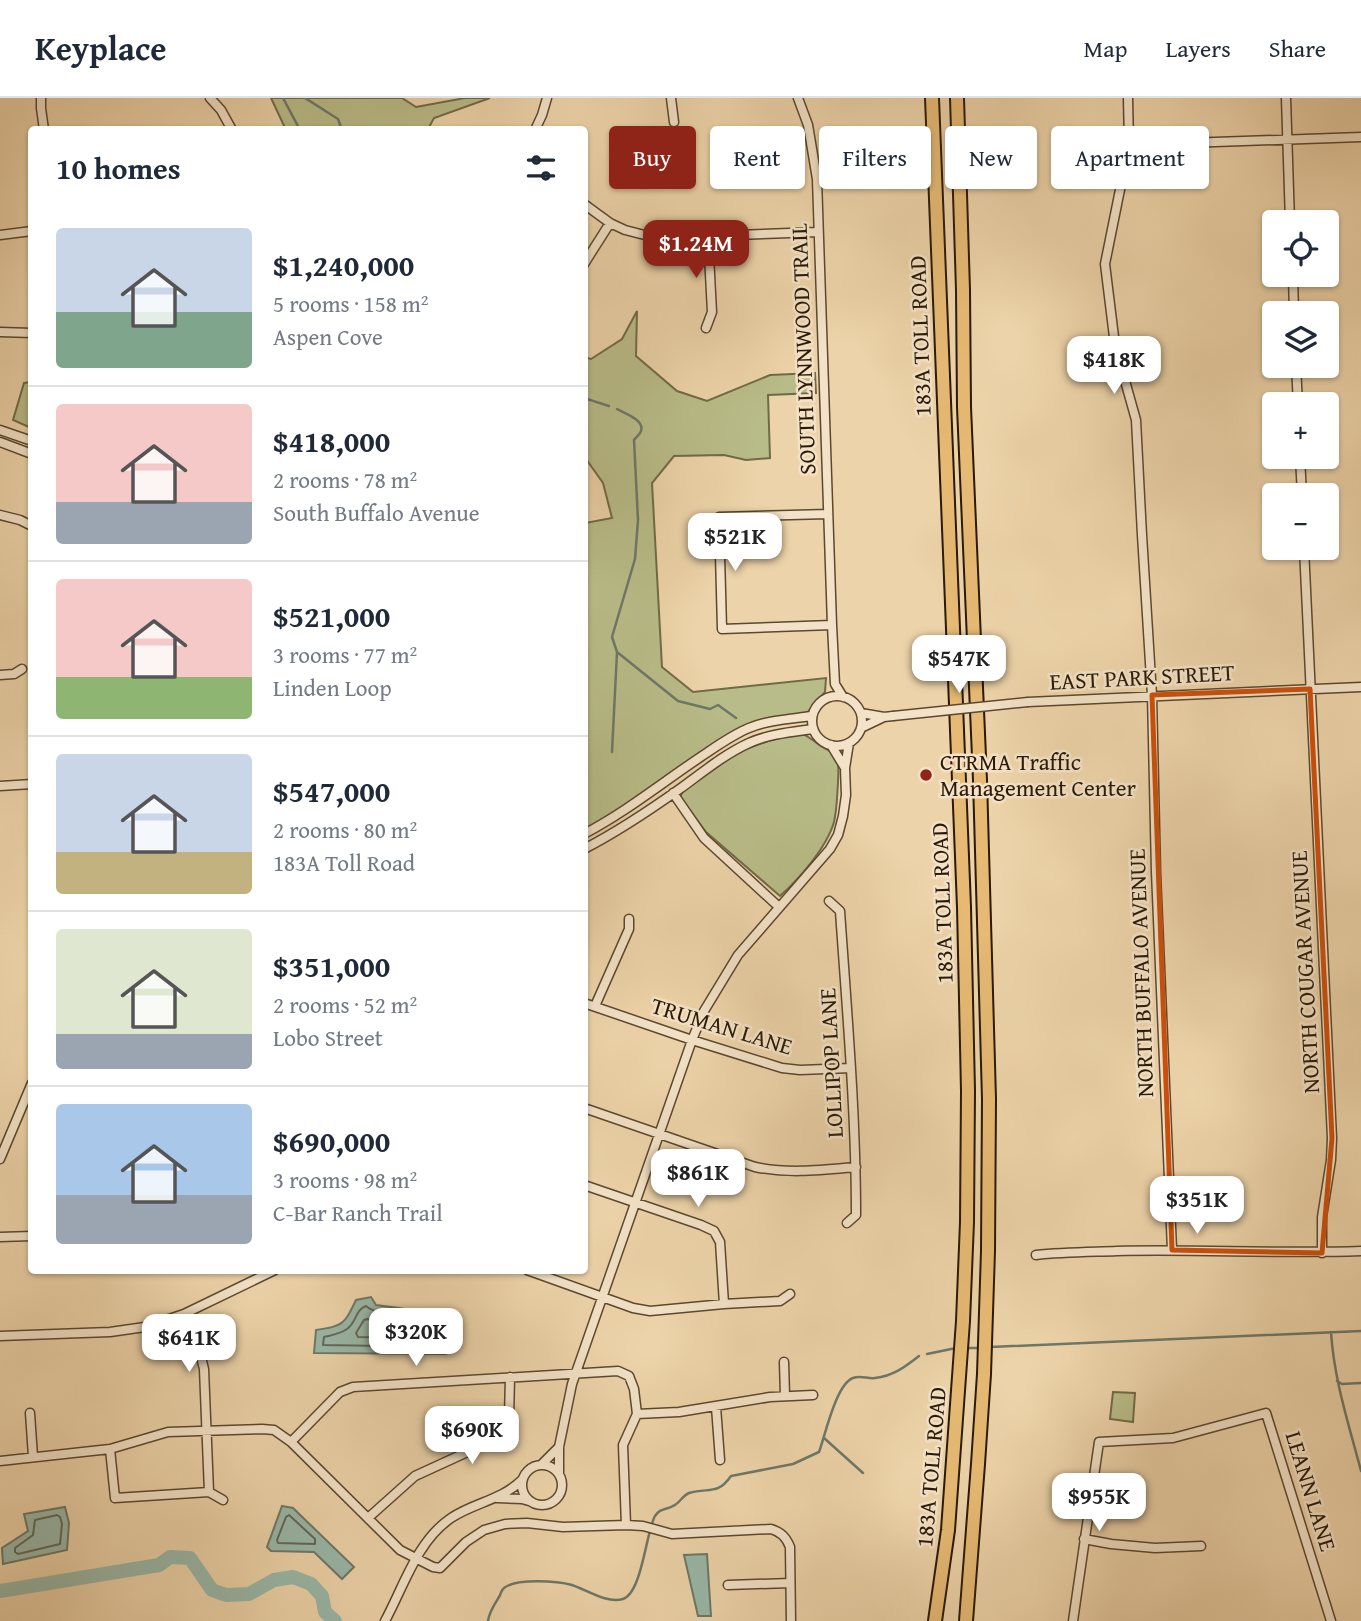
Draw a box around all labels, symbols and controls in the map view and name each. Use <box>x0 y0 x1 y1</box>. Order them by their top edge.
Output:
text: Keyplace <box>35 24 166 72</box>
text: Map <box>1084 31 1127 66</box>
text: Layers <box>1165 31 1231 66</box>
text: Share <box>1269 31 1326 66</box>
chip: Buy <box>609 126 696 189</box>
chip: Rent <box>710 126 805 189</box>
chip: Filters <box>819 126 931 189</box>
chip: New <box>945 126 1037 189</box>
chip: Apartment <box>1051 126 1209 189</box>
text: 10 homes <box>56 146 181 190</box>
icon: filters <box>522 149 560 187</box>
map controls <box>1262 210 1339 560</box>
button: locate <box>1262 210 1339 287</box>
pin: $1.24M <box>639 220 753 280</box>
street label: SOUTH LYNNWOOD TRAIL <box>782 223 823 475</box>
text: $1.24M <box>659 226 733 259</box>
text: $1,240,000 <box>273 243 414 287</box>
street label: 183A TOLL ROAD <box>900 255 939 417</box>
icon: home <box>112 256 196 340</box>
text: 5 rooms · 158 m² <box>273 287 428 320</box>
button: layers <box>1262 301 1339 378</box>
text: Aspen Cove <box>273 320 383 353</box>
pin: $418K <box>1065 336 1163 396</box>
text: $418K <box>1083 342 1145 375</box>
button: + <box>1262 392 1339 469</box>
text: $418,000 <box>273 419 390 463</box>
icon: home <box>112 432 196 516</box>
text: 2 rooms · 78 m² <box>273 463 417 496</box>
button: − <box>1262 483 1339 560</box>
text: South Buffalo Avenue <box>273 496 480 529</box>
pin: $521K <box>686 514 784 573</box>
text: $521K <box>704 519 766 552</box>
text: $521,000 <box>273 594 390 638</box>
icon: home <box>112 607 196 691</box>
pin: $547K <box>910 636 1008 695</box>
text: 3 rooms · 77 m² <box>273 638 417 671</box>
text: $547K <box>928 641 990 674</box>
street label: EAST PARK STREET <box>1049 655 1235 698</box>
text: Linden Loop <box>273 671 392 704</box>
place label: CTRMA Traffic Management Center <box>940 745 1137 804</box>
marker: CTRMA Traffic Management Center <box>918 767 934 783</box>
text: $547,000 <box>273 769 390 813</box>
icon: home <box>112 782 196 866</box>
text: 2 rooms · 80 m² <box>273 813 417 846</box>
street label: 183A TOLL ROAD <box>922 822 961 984</box>
text: 183A Toll Road <box>273 846 415 879</box>
street label: NORTH BUFFALO AVENUE <box>1120 848 1161 1098</box>
street label: NORTH COUGAR AVENUE <box>1282 850 1327 1094</box>
text: $351,000 <box>273 944 390 988</box>
icon: home <box>112 957 196 1041</box>
street label: LOLLIPOP LANE <box>810 987 851 1139</box>
text: 2 rooms · 52 m² <box>273 988 417 1021</box>
street label: TRUMAN LANE <box>647 988 797 1063</box>
text: Lobo Street <box>273 1021 383 1054</box>
text: $690,000 <box>273 1119 390 1163</box>
icon: home <box>112 1132 196 1216</box>
pin: $861K <box>649 1150 747 1209</box>
text: $861K <box>667 1155 729 1188</box>
text: 3 rooms · 98 m² <box>273 1163 417 1196</box>
pin: $351K <box>1148 1176 1246 1236</box>
text: $351K <box>1166 1182 1228 1215</box>
text: C-Bar Ranch Trail <box>273 1196 443 1229</box>
pin: $320K <box>367 1308 465 1368</box>
pin: $641K <box>140 1314 238 1374</box>
text: $320K <box>385 1314 447 1347</box>
text: $641K <box>158 1320 220 1353</box>
street label: 183A TOLL ROAD <box>907 1385 954 1549</box>
pin: $690K <box>423 1406 521 1466</box>
text: $690K <box>441 1412 503 1445</box>
street label: LEANN LANE <box>1278 1427 1345 1555</box>
pin: $955K <box>1050 1474 1148 1533</box>
text: $955K <box>1068 1479 1130 1512</box>

